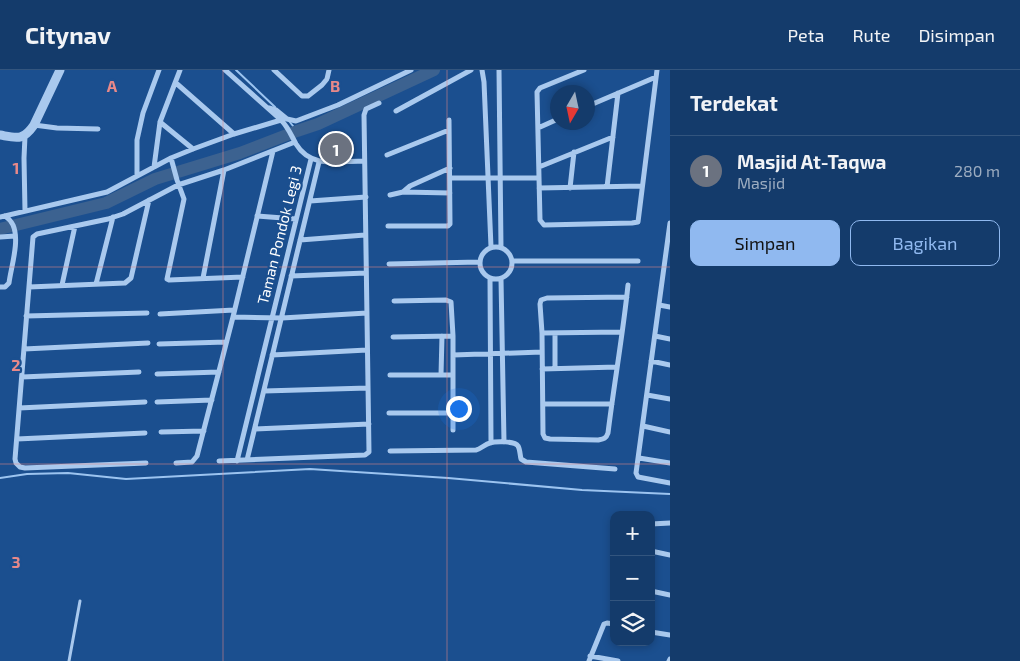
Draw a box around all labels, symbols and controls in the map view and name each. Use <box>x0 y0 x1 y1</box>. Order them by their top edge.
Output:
text: Citynav <box>25 20 111 49</box>
text: Peta <box>788 24 825 46</box>
text: Rute <box>853 24 890 46</box>
text: Disimpan <box>918 24 995 46</box>
text: A <box>107 76 118 95</box>
text: B <box>330 76 340 95</box>
north arrow <box>550 85 595 130</box>
text: Terdekat <box>690 90 778 115</box>
pin: 1 <box>320 130 352 168</box>
text: Masjid At-Taqwa <box>737 150 886 173</box>
text: 1 <box>13 158 19 177</box>
text: 1 <box>703 161 709 180</box>
text: 280 m <box>954 161 1000 180</box>
street label: Taman Pondok Legi 3 <box>253 163 305 306</box>
text: Masjid <box>737 173 785 192</box>
button: Simpan <box>690 220 840 266</box>
button: Bagikan <box>850 220 1000 266</box>
text: 2 <box>11 355 21 374</box>
your location <box>446 396 472 422</box>
map controls <box>610 511 655 646</box>
button: + <box>610 511 655 556</box>
text: 3 <box>11 552 21 571</box>
button: − <box>610 556 655 601</box>
button: layers <box>610 601 655 646</box>

